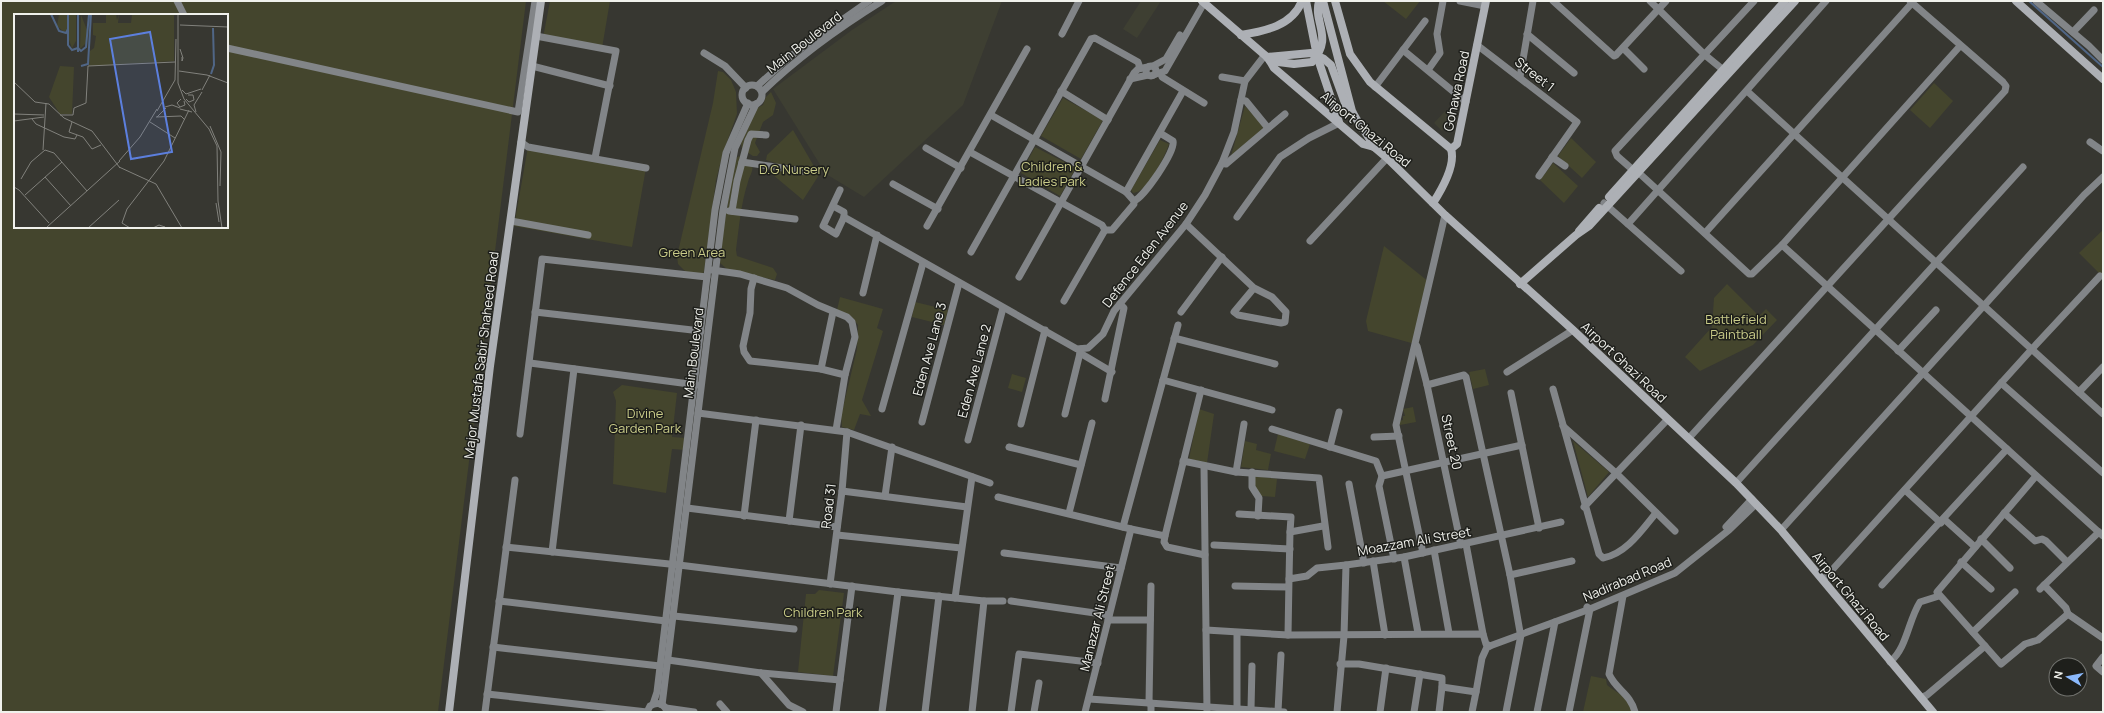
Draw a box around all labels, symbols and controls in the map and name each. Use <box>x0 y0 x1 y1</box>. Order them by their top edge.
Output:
street label: Main Boulevard <box>763 7 845 77</box>
inset map <box>14 14 228 228</box>
street label: Gohawa Road <box>1439 49 1473 133</box>
street label: Street 1 <box>1511 53 1559 95</box>
street label: Airport Ghazi Road <box>1317 87 1415 171</box>
park label: Children & Ladies Park <box>1018 157 1086 190</box>
park label: D.G Nursery <box>759 160 829 178</box>
street label: Defence Eden Avenue <box>1098 197 1192 311</box>
park label: Green Area <box>659 243 725 261</box>
street label: Major Mustafa Sabir Shaheed Road <box>459 250 503 460</box>
street label: Eden Ave Lane 3 <box>908 300 950 398</box>
street label: Main Boulevard <box>679 307 707 399</box>
park label: Battlefield Paintball <box>1705 310 1767 343</box>
street label: Airport Ghazi Road <box>1577 317 1671 407</box>
street label: Eden Ave Lane 2 <box>953 322 995 420</box>
park label: Divine Garden Park <box>609 404 682 437</box>
street label: Street 20 <box>1437 413 1467 471</box>
street label: Road 31 <box>816 482 840 530</box>
street label: Moazzam Ali Street <box>1356 522 1472 560</box>
street label: Airport Ghazi Road <box>1808 548 1894 644</box>
street label: Nadirabad Road <box>1580 552 1674 606</box>
street label: Manazar Ali Street <box>1075 563 1119 673</box>
park label: Children Park <box>784 603 863 621</box>
north arrow <box>2048 657 2088 697</box>
text: N <box>2050 670 2066 680</box>

